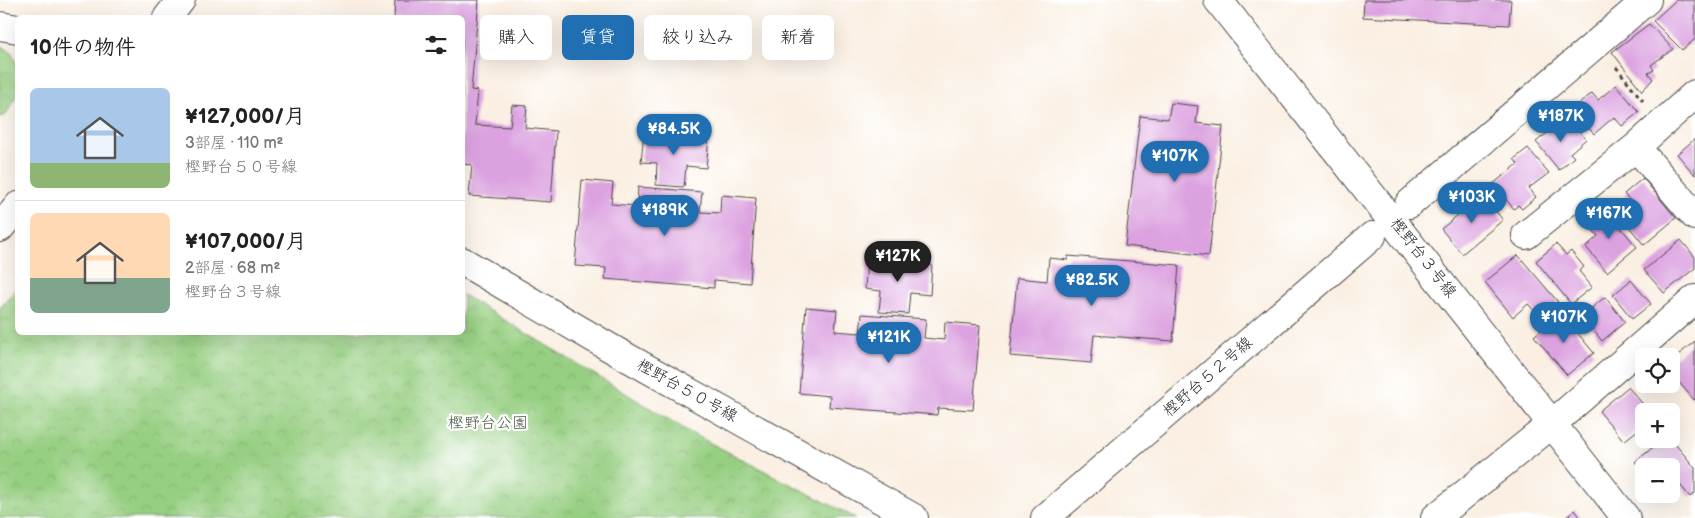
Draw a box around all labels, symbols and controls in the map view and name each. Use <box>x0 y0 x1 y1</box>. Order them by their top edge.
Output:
chip: 購入 <box>480 15 552 60</box>
chip: 賃貸 <box>562 15 634 60</box>
chip: 絞り込み <box>644 15 752 60</box>
chip: 新着 <box>762 15 834 60</box>
icon: filters <box>422 31 450 59</box>
text: 10件の物件 <box>30 35 136 60</box>
pin: ¥187K <box>1526 100 1596 143</box>
text: ¥127,000/月 <box>185 104 305 129</box>
text: ¥187K <box>1538 107 1584 126</box>
icon: home <box>70 108 130 168</box>
pin: ¥84.5K <box>633 114 715 156</box>
text: ¥84.5K <box>648 120 700 139</box>
text: 3部屋 · 110 m² <box>185 134 284 153</box>
pin: ¥107K <box>1140 140 1210 183</box>
text: ¥107K <box>1152 147 1198 166</box>
text: 樫野台５０号線 <box>185 158 297 177</box>
pin: ¥103K <box>1437 182 1507 224</box>
text: ¥103K <box>1449 188 1495 207</box>
pin: ¥189K <box>630 194 700 237</box>
pin: ¥167K <box>1574 198 1644 240</box>
text: ¥189K <box>642 201 688 220</box>
text: ¥167K <box>1586 204 1632 223</box>
street label: 樫野台３号線 <box>1386 214 1460 302</box>
text: ¥107,000/月 <box>185 229 306 254</box>
icon: home <box>70 233 130 293</box>
pin: ¥127K <box>863 240 933 283</box>
text: ¥127K <box>875 247 921 266</box>
text: 2部屋 · 68 m² <box>185 259 280 278</box>
pin: ¥82.5K <box>1051 264 1133 307</box>
text: ¥82.5K <box>1066 271 1118 290</box>
text: 樫野台３号線 <box>185 283 281 302</box>
pin: ¥107K <box>1529 302 1599 344</box>
text: ¥107K <box>1541 308 1587 327</box>
pin: ¥121K <box>854 322 924 364</box>
text: ¥121K <box>867 328 911 347</box>
street label: 樫野台５２号線 <box>1159 333 1257 421</box>
map controls <box>1635 348 1680 503</box>
button: locate <box>1635 348 1680 393</box>
street label: 樫野台５０号線 <box>633 356 741 426</box>
button: + <box>1635 403 1680 448</box>
park label: 樫野台公園 <box>448 414 528 433</box>
button: − <box>1635 458 1680 503</box>

